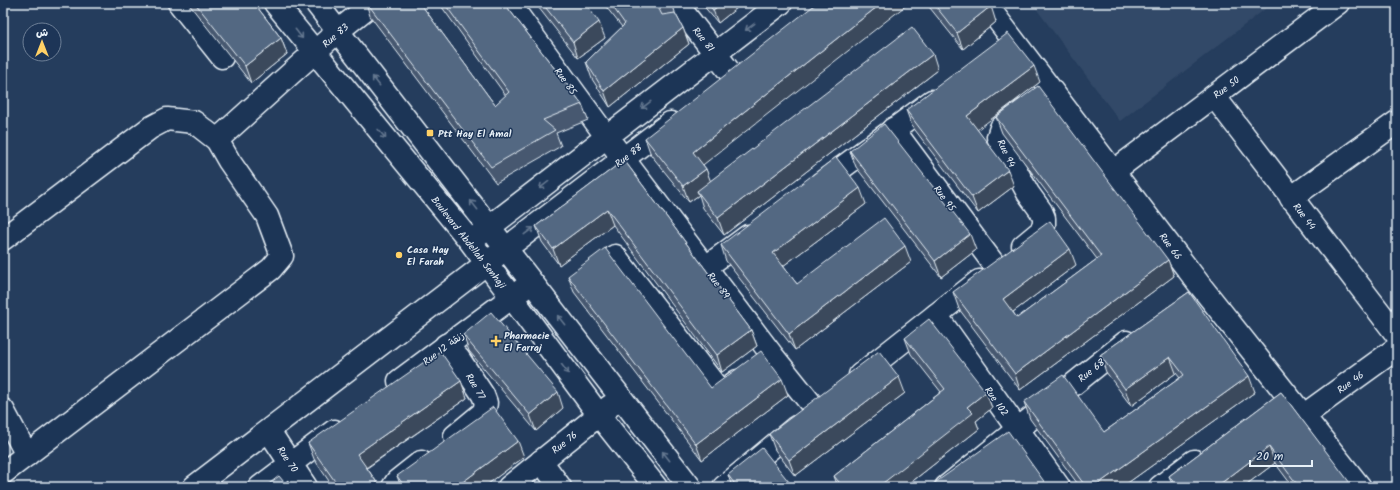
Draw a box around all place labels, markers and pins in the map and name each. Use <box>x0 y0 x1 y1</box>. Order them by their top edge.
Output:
place label: Ptt Hay El Amal <box>438 126 512 142</box>
marker: Ptt Hay El Amal <box>425 128 435 138</box>
place label: Casa Hay El Farah <box>407 242 449 270</box>
marker: Casa Hay El Farah <box>394 250 404 260</box>
place label: Pharmacie El Farraj <box>504 328 550 356</box>
marker: Pharmacie El Farraj <box>491 336 501 346</box>

